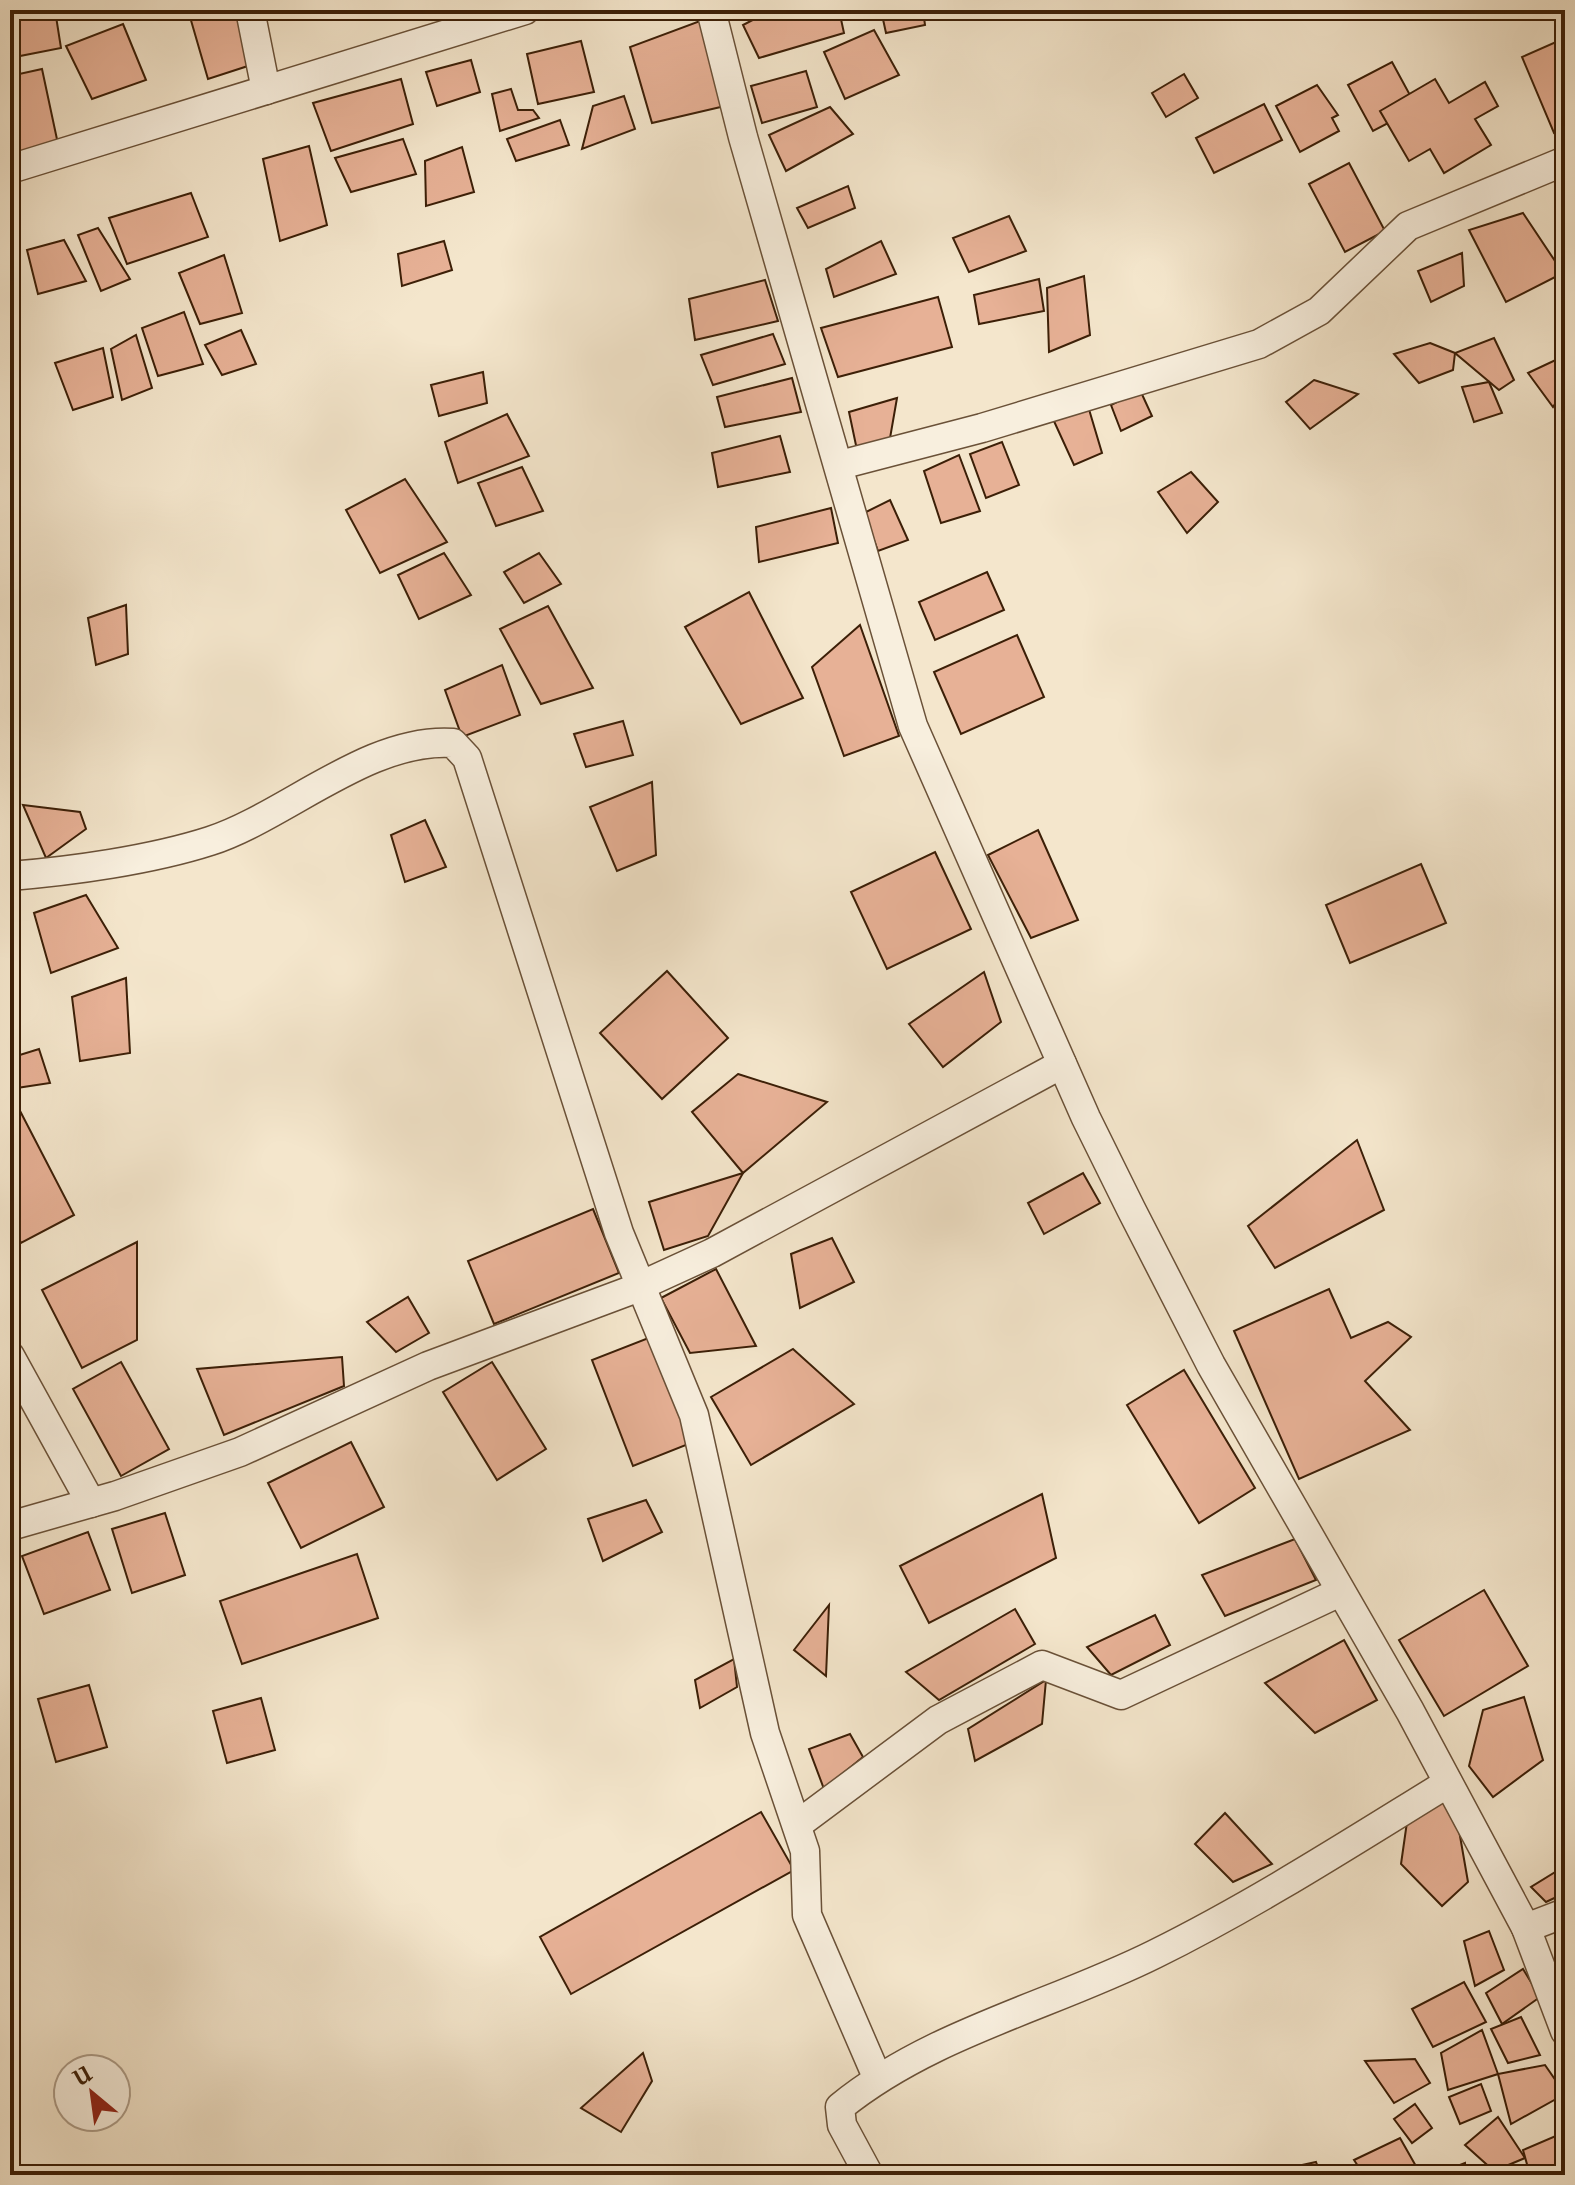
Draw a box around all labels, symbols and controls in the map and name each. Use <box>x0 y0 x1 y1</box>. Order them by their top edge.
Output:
north arrow <box>52 2053 132 2133</box>
text: U <box>68 2060 97 2092</box>

